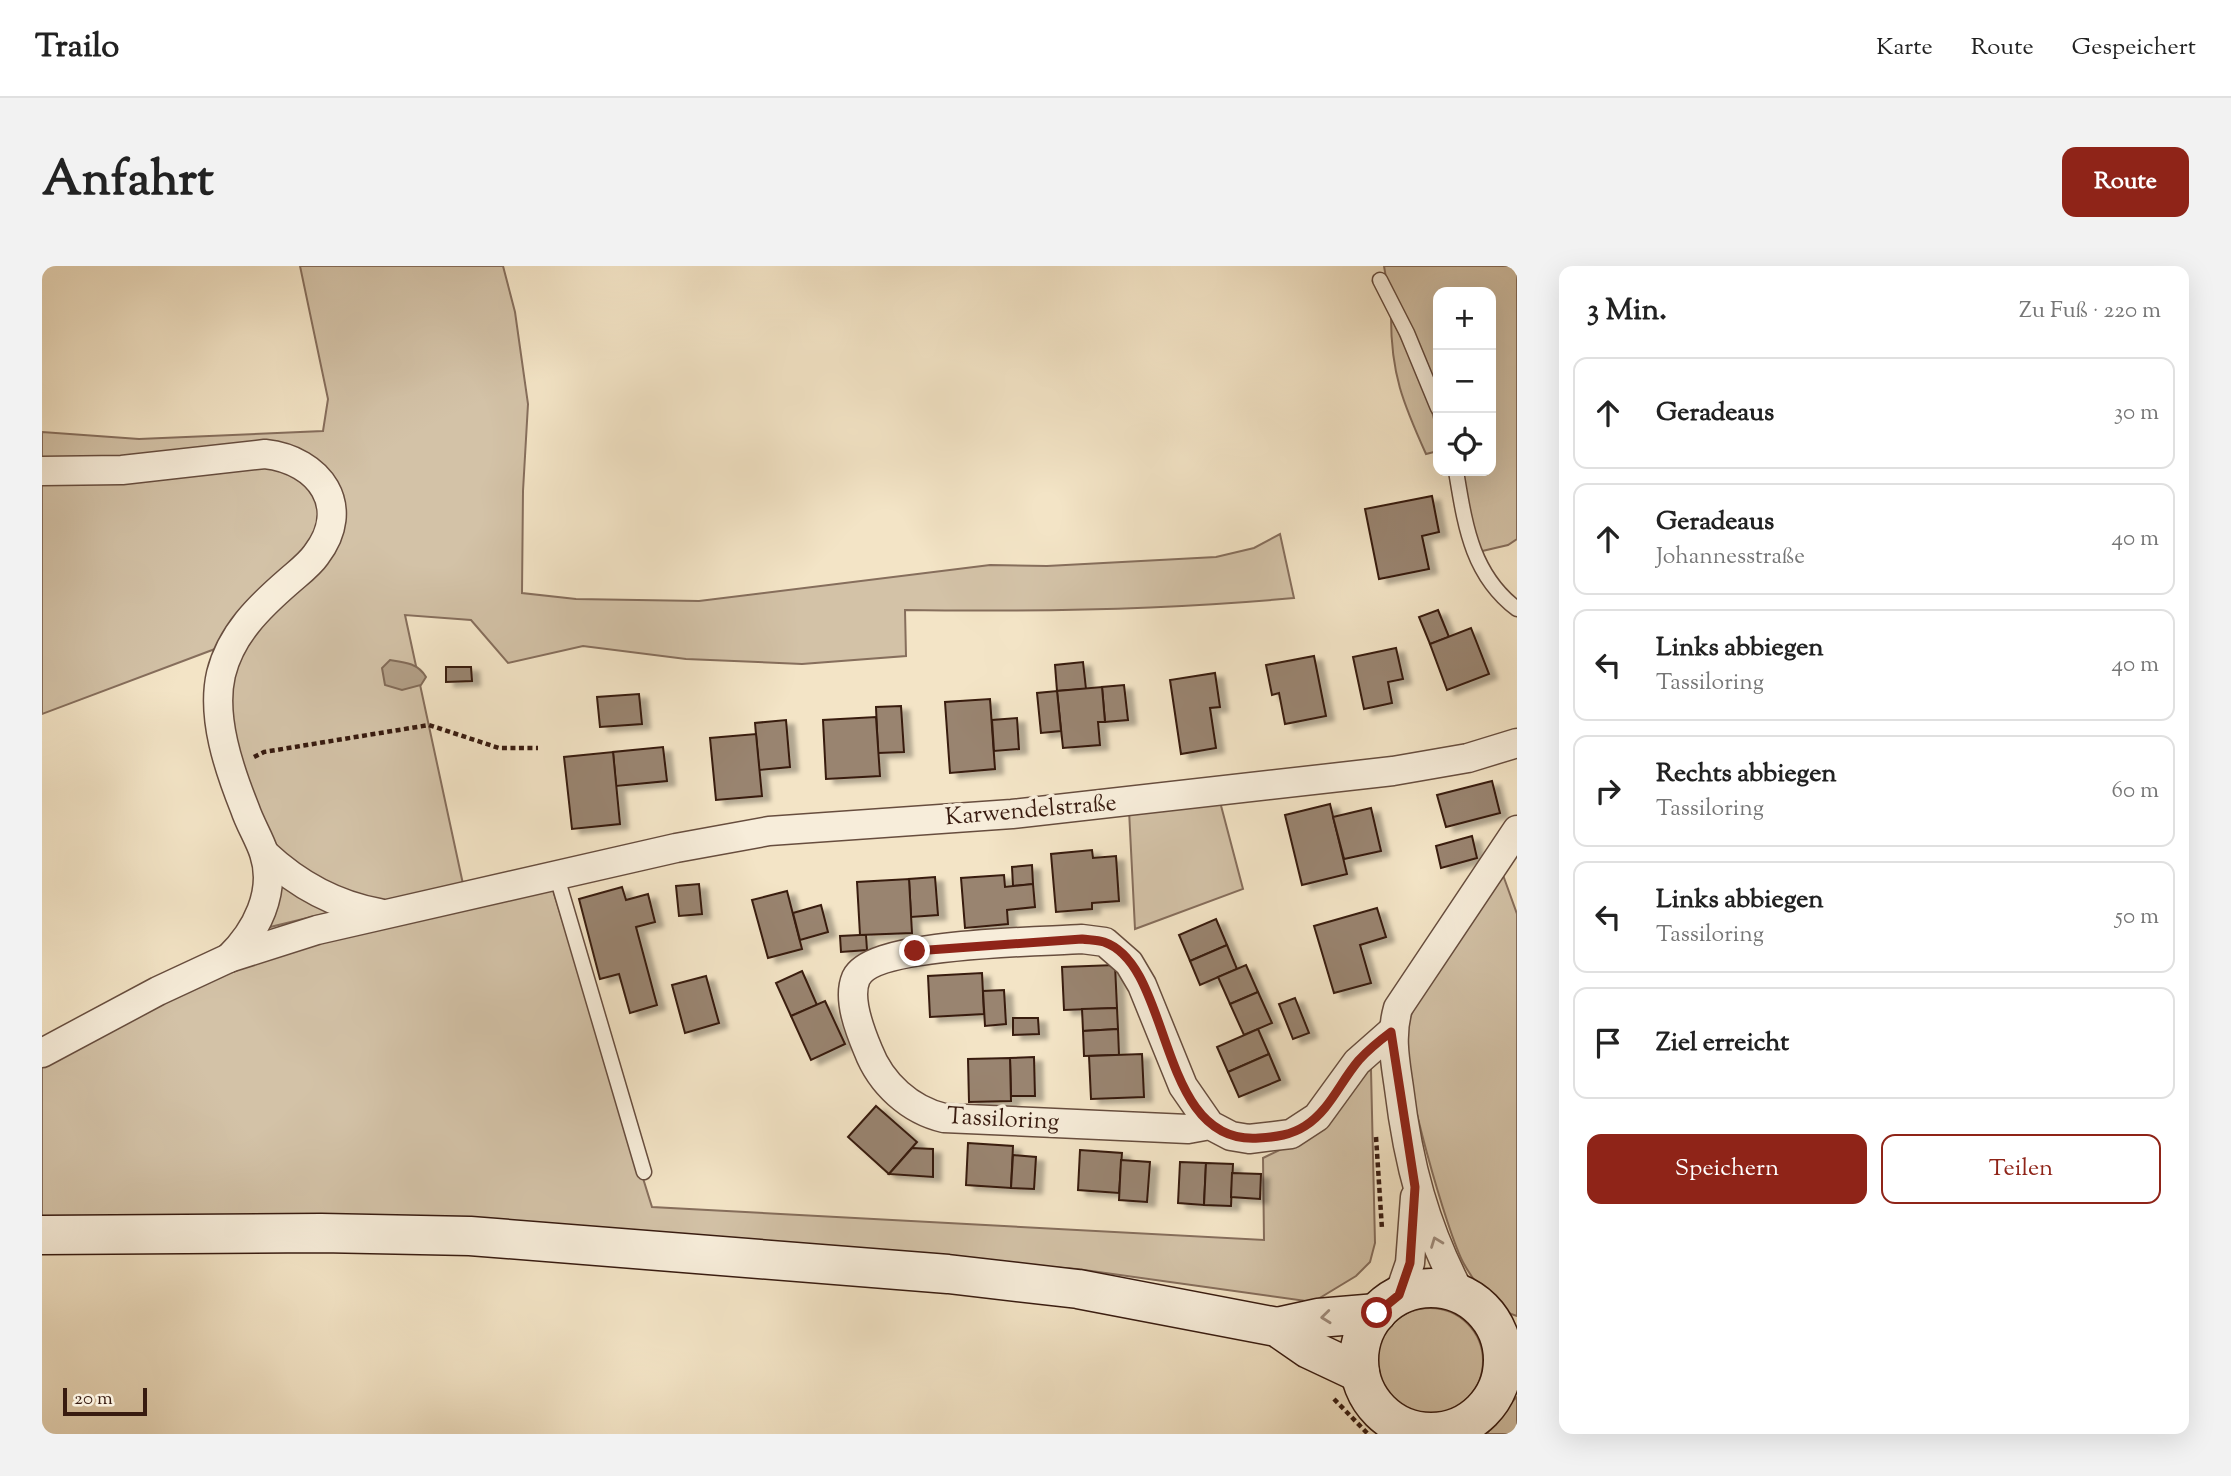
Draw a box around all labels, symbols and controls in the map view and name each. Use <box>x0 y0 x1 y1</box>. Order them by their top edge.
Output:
text: Trailo <box>35 24 119 72</box>
text: Karte <box>1876 31 1933 65</box>
text: Route <box>1971 31 2034 65</box>
text: Gespeichert <box>2072 31 2196 65</box>
text: Anfahrt <box>42 147 214 217</box>
button: Route <box>2062 147 2189 217</box>
map controls <box>1433 287 1496 476</box>
button: + <box>1433 287 1496 350</box>
text: 3 Min. <box>1587 290 1667 333</box>
text: Zu Fuß · 220 m <box>2019 295 2161 328</box>
button: − <box>1433 350 1496 413</box>
icon: ahead <box>1589 394 1627 432</box>
text: Geradeaus <box>1656 395 1774 432</box>
text: 30 m <box>2114 397 2159 430</box>
button: locate <box>1433 413 1496 476</box>
text: Geradeaus <box>1656 504 1774 541</box>
icon: ahead <box>1589 520 1627 558</box>
text: 40 m <box>2112 523 2159 556</box>
text: Johannesstraße <box>1656 541 1805 574</box>
text: Links abbiegen <box>1656 630 1824 667</box>
icon: left <box>1589 646 1627 684</box>
text: 40 m <box>2112 649 2159 682</box>
text: Tassiloring <box>1656 667 1764 700</box>
text: Rechts abbiegen <box>1656 756 1837 793</box>
icon: right <box>1589 772 1627 810</box>
text: 60 m <box>2111 775 2159 808</box>
street label: Karwendelstraße <box>944 787 1118 835</box>
text: Tassiloring <box>1656 793 1764 826</box>
text: Links abbiegen <box>1656 882 1824 919</box>
icon: left <box>1589 898 1627 936</box>
text: 50 m <box>2115 901 2159 934</box>
text: Tassiloring <box>1656 919 1764 952</box>
route end <box>899 935 930 966</box>
icon: arrive <box>1589 1024 1627 1062</box>
text: Ziel erreicht <box>1656 1025 1789 1062</box>
street label: Tassiloring <box>946 1100 1060 1140</box>
button: Speichern <box>1587 1134 1867 1204</box>
button: Teilen <box>1881 1134 2161 1204</box>
one-way arrow <box>1430 1236 1444 1248</box>
route start <box>1361 1297 1392 1328</box>
one-way arrow <box>1320 1309 1331 1324</box>
scale bar <box>63 1385 147 1417</box>
text: 20 m <box>74 1386 113 1413</box>

